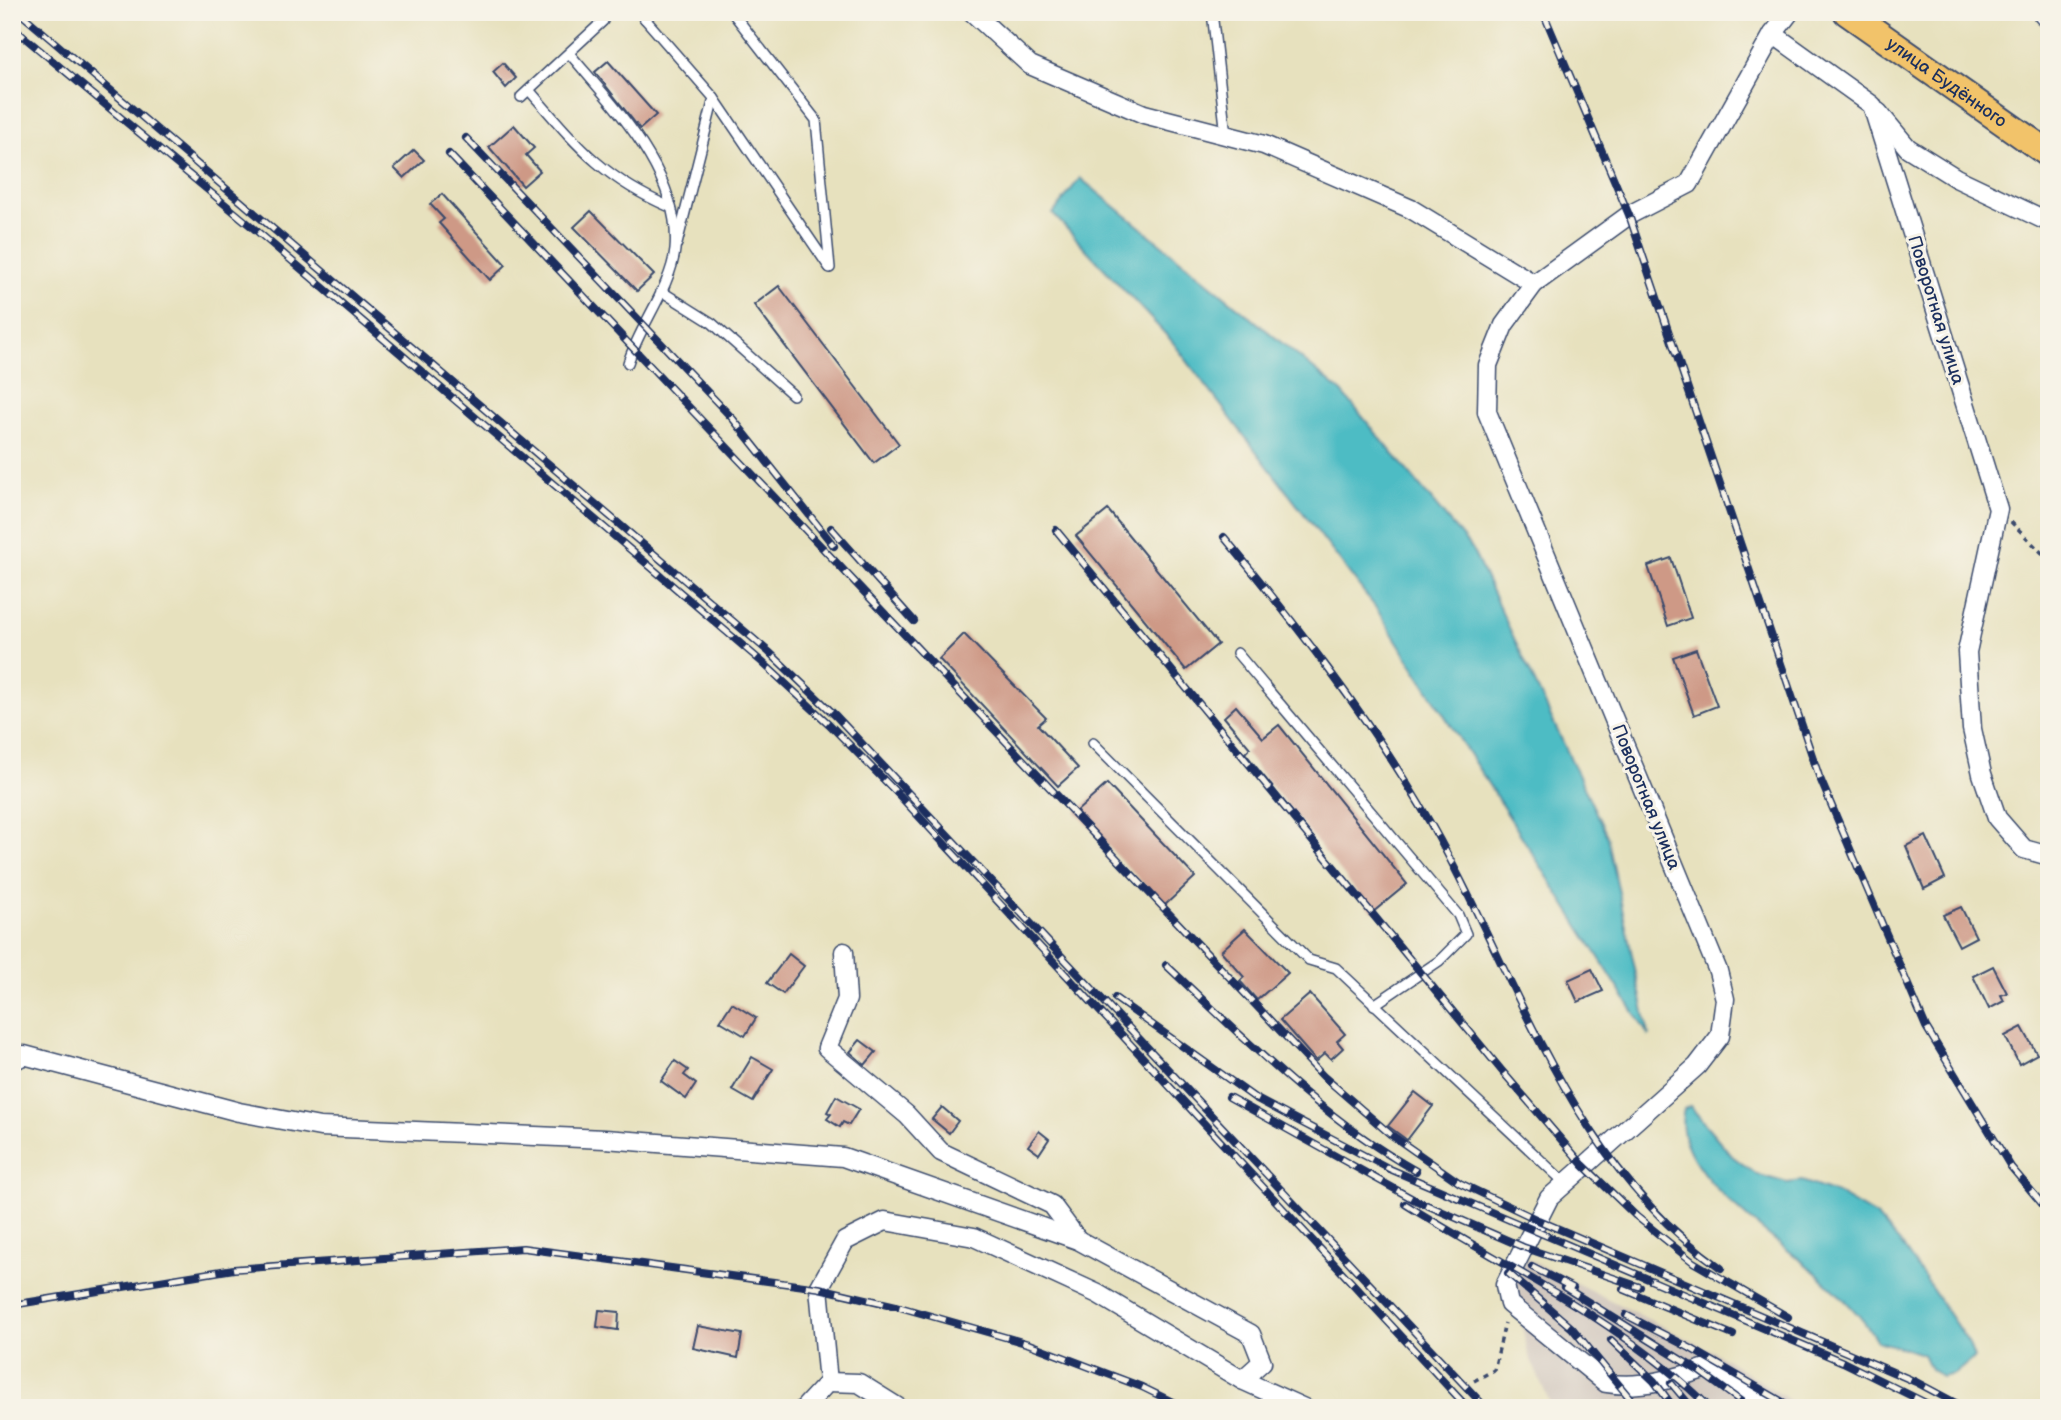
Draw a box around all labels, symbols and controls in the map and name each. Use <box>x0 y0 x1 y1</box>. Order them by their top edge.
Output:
street label: улица Будённого <box>1883 33 2011 132</box>
street label: Поворотная улица <box>1903 233 1969 387</box>
street label: Поворотная улица <box>1607 721 1685 873</box>

